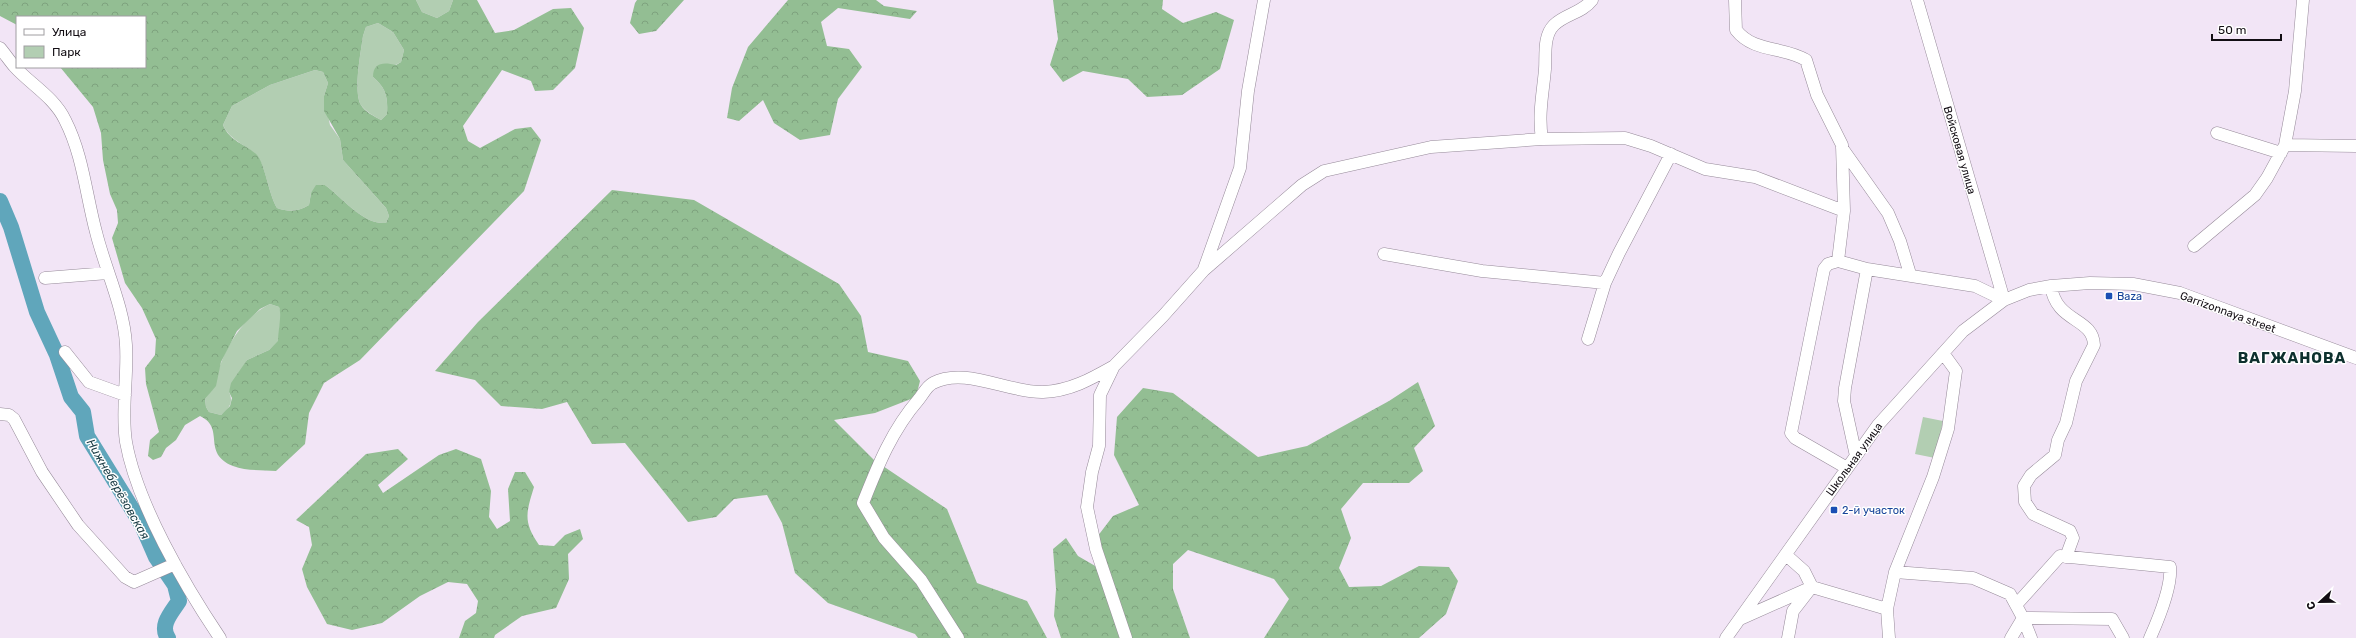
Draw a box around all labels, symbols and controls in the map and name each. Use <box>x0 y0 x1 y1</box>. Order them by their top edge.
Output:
legend <box>16 16 146 68</box>
scale bar <box>2212 16 2281 42</box>
text: 50 m <box>2218 23 2246 37</box>
text: Улица <box>52 25 86 39</box>
text: Парк <box>52 45 81 59</box>
street label: Войсковая улица <box>1941 105 1978 196</box>
street label: Garrizonnaya street <box>2178 289 2278 336</box>
place label: Baza <box>2117 290 2142 303</box>
marker: Baza <box>2104 291 2114 301</box>
district label: ВАГЖАНОВА <box>2238 349 2346 367</box>
street label: Школьная улица <box>1823 420 1885 498</box>
water label: Нижнеберёзовская <box>84 436 153 542</box>
place label: 2-й участок <box>1842 504 1905 517</box>
marker: 2-й участок <box>1829 505 1839 515</box>
north arrow <box>2300 582 2340 622</box>
text: С <box>2304 599 2319 612</box>

